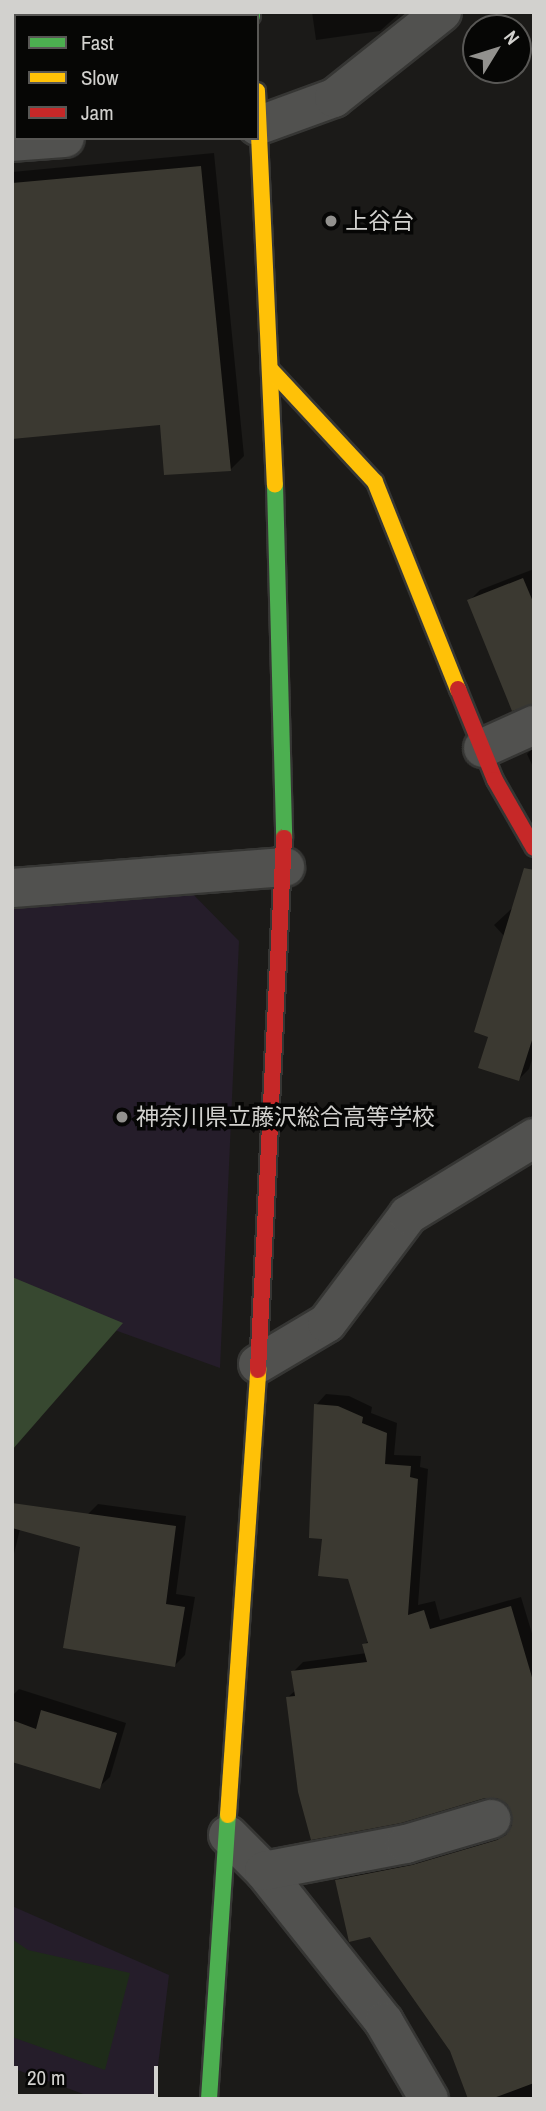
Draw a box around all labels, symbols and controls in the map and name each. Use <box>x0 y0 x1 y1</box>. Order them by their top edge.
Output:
legend <box>14 14 259 140</box>
north arrow <box>462 14 532 84</box>
text: N <box>498 25 526 50</box>
text: Fast <box>81 28 114 57</box>
text: Slow <box>81 63 118 92</box>
text: Jam <box>81 98 114 127</box>
place label: 上谷台 <box>345 207 414 235</box>
marker: 上谷台 <box>323 213 339 229</box>
place label: 神奈川県立藤沢総合高等学校 <box>136 1103 435 1131</box>
marker: 神奈川県立藤沢総合高等学校 <box>114 1109 130 1125</box>
scale bar <box>18 2052 161 2096</box>
text: 20 m <box>27 2063 65 2092</box>

